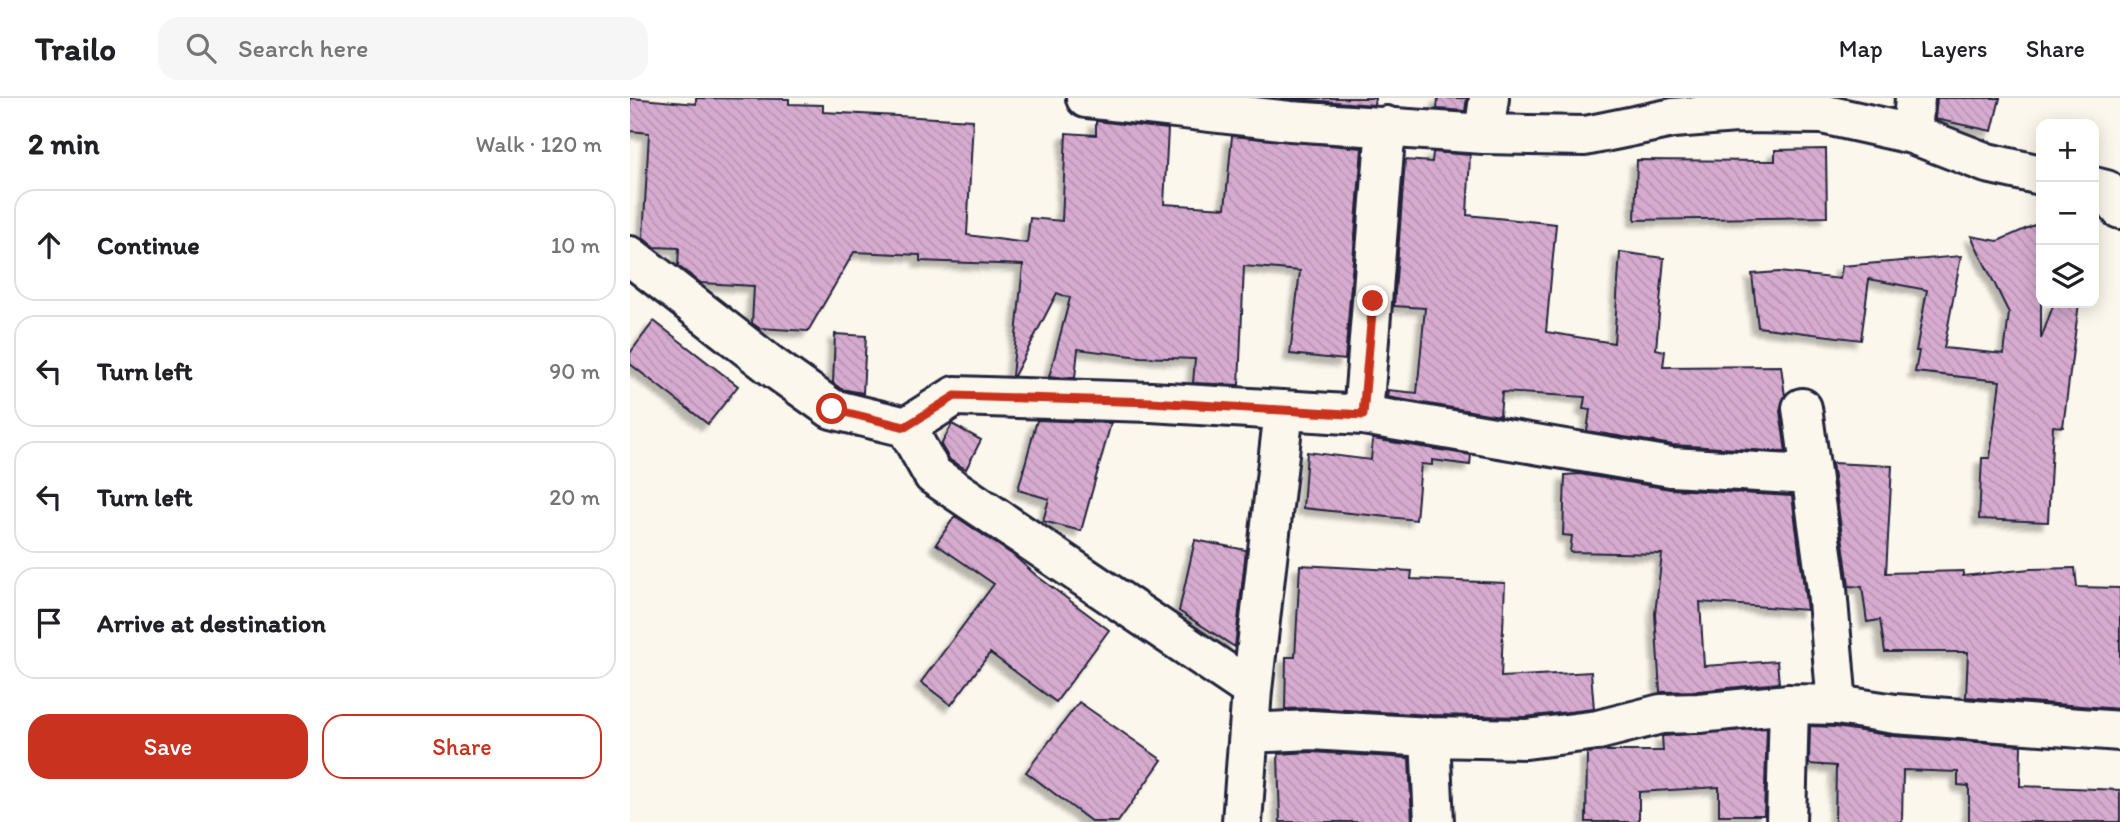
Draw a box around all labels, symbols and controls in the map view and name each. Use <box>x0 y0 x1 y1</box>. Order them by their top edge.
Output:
search box <box>158 17 648 80</box>
text: Trailo <box>35 29 116 68</box>
icon: search <box>182 29 220 67</box>
text: Search here <box>238 32 368 64</box>
text: Map <box>1839 34 1883 63</box>
text: Layers <box>1921 34 1988 63</box>
text: Share <box>2026 34 2085 63</box>
map controls <box>2036 119 2099 308</box>
button: + <box>2036 119 2099 182</box>
text: 2 min <box>28 125 99 162</box>
text: Walk · 120 m <box>476 130 602 158</box>
button: − <box>2036 182 2099 245</box>
icon: ahead <box>30 226 68 264</box>
text: Continue <box>97 229 200 261</box>
text: 10 m <box>551 231 600 259</box>
button: layers <box>2036 245 2099 308</box>
route end <box>1357 285 1388 316</box>
icon: left <box>30 352 68 390</box>
text: Turn left <box>97 355 193 387</box>
text: 90 m <box>549 357 600 385</box>
route start <box>816 393 847 424</box>
icon: left <box>30 478 68 516</box>
text: Turn left <box>97 481 193 513</box>
text: 20 m <box>549 483 600 511</box>
icon: arrive <box>30 604 68 642</box>
text: Arrive at destination <box>97 607 326 639</box>
button: Save <box>28 714 308 779</box>
button: Share <box>322 714 602 779</box>

